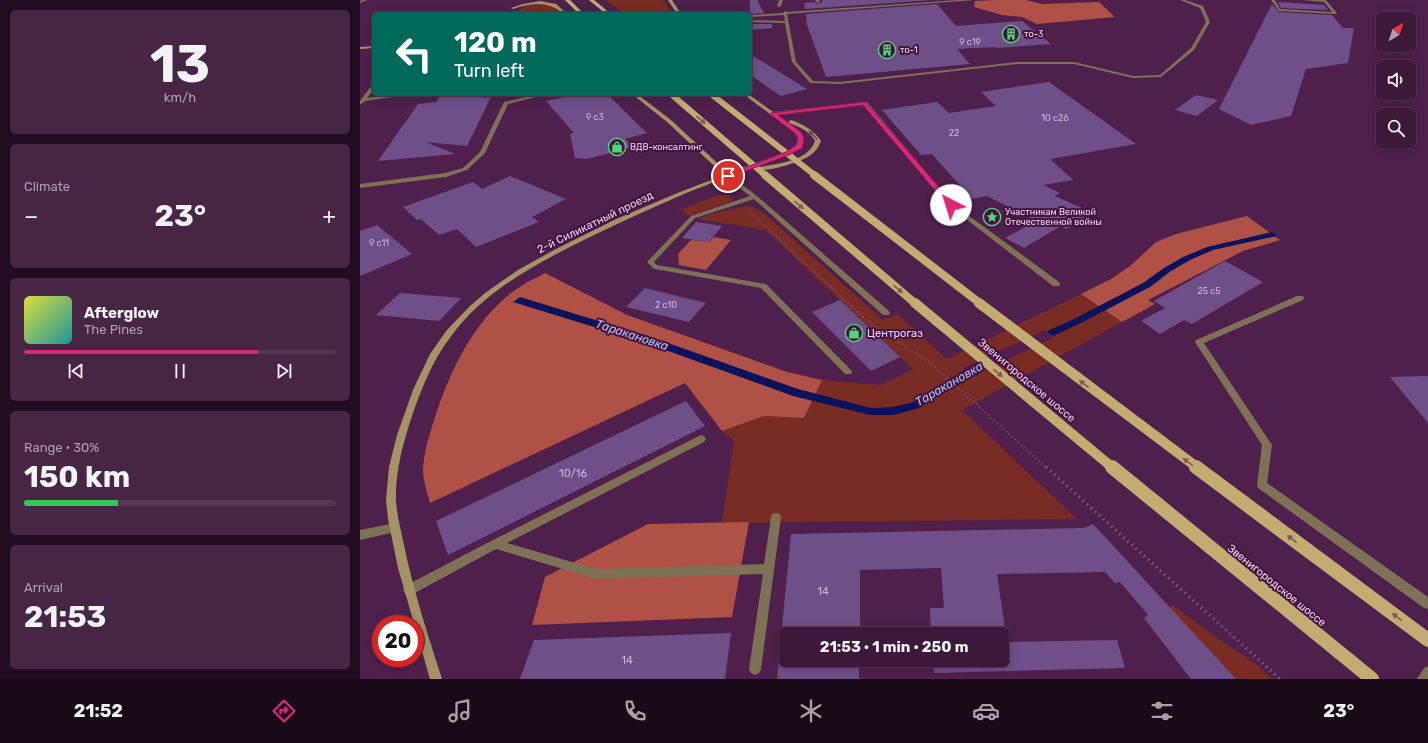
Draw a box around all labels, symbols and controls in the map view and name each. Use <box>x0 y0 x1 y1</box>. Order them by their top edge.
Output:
north arrow <box>1376 12 1416 52</box>
map controls <box>1376 12 1416 148</box>
building icon: то-3 <box>1001 24 1021 44</box>
text: 120 m <box>454 26 537 59</box>
icon: left <box>388 28 440 80</box>
place label: то-3 <box>1024 29 1043 39</box>
text: 13 <box>150 33 210 95</box>
house number: 9 с19 <box>959 37 981 47</box>
building icon: то-1 <box>877 40 897 60</box>
place label: то-1 <box>900 45 918 55</box>
text: Turn left <box>454 60 524 82</box>
button: sound <box>1376 60 1416 100</box>
text: km/h <box>164 90 196 105</box>
button: search <box>1376 108 1416 148</box>
house number: 9 с3 <box>586 112 604 122</box>
house number: 10 с26 <box>1041 113 1069 123</box>
one-way arrow <box>695 115 706 124</box>
house number: 22 <box>949 128 959 138</box>
one-way arrow <box>808 130 818 140</box>
shop icon: ВДВ-консалтинг <box>607 137 627 157</box>
place label: ВДВ-консалтинг <box>630 142 703 152</box>
pin <box>711 159 745 193</box>
icon: arrive <box>717 165 739 187</box>
text: Climate <box>24 179 70 194</box>
position arrow <box>930 184 972 226</box>
street label: 2-й Силикатный проезд <box>535 189 656 256</box>
text: 23° <box>154 198 206 234</box>
one-way arrow <box>794 200 804 209</box>
text: − <box>24 203 38 230</box>
text: + <box>322 203 336 230</box>
place icon: Участникам Великой Отечественной войны <box>982 207 1002 227</box>
place label: Участникам Великой Отечественной войны <box>1005 207 1102 227</box>
house number: 9 с11 <box>369 238 389 248</box>
one-way arrow <box>893 284 903 293</box>
house number: 25 с5 <box>1197 286 1221 296</box>
house number: 2 с10 <box>655 300 677 310</box>
text: Afterglow <box>84 304 159 322</box>
water label: Таракановка <box>594 317 670 353</box>
text: The Pines <box>84 322 143 337</box>
shop icon: Центрогаз <box>844 323 864 343</box>
place label: Центрогаз <box>867 327 923 340</box>
street label: Звенигородское шоссе <box>975 336 1078 425</box>
water label: Таракановка <box>913 359 985 409</box>
icon: previous <box>65 360 87 382</box>
icon: pause <box>169 360 191 382</box>
icon: next <box>273 360 295 382</box>
one-way arrow <box>992 368 1003 377</box>
one-way arrow <box>1079 379 1090 388</box>
text: Range · 30% <box>24 440 99 455</box>
one-way arrow <box>1183 458 1194 466</box>
text: 150 km <box>24 459 130 495</box>
house number: 10/16 <box>559 467 587 480</box>
one-way arrow <box>1287 535 1298 544</box>
street label: Звенигородское шоссе <box>1225 542 1329 629</box>
text: Arrival <box>24 580 63 595</box>
house number: 14 <box>817 585 829 598</box>
text: 21:53 <box>24 599 106 635</box>
one-way arrow <box>1391 613 1402 621</box>
speed limit sign: 20 <box>372 615 424 667</box>
text: 21:53 · 1 min · 250 m <box>820 638 968 656</box>
house number: 14 <box>621 654 633 667</box>
icon: directions <box>270 697 298 725</box>
icon: music <box>446 697 474 725</box>
icon: phone <box>621 697 649 725</box>
icon: climate <box>797 697 825 725</box>
icon: car <box>972 697 1000 725</box>
icon: filters <box>1148 697 1176 725</box>
text: 21:52 <box>74 700 123 722</box>
text: 23° <box>1323 700 1354 722</box>

